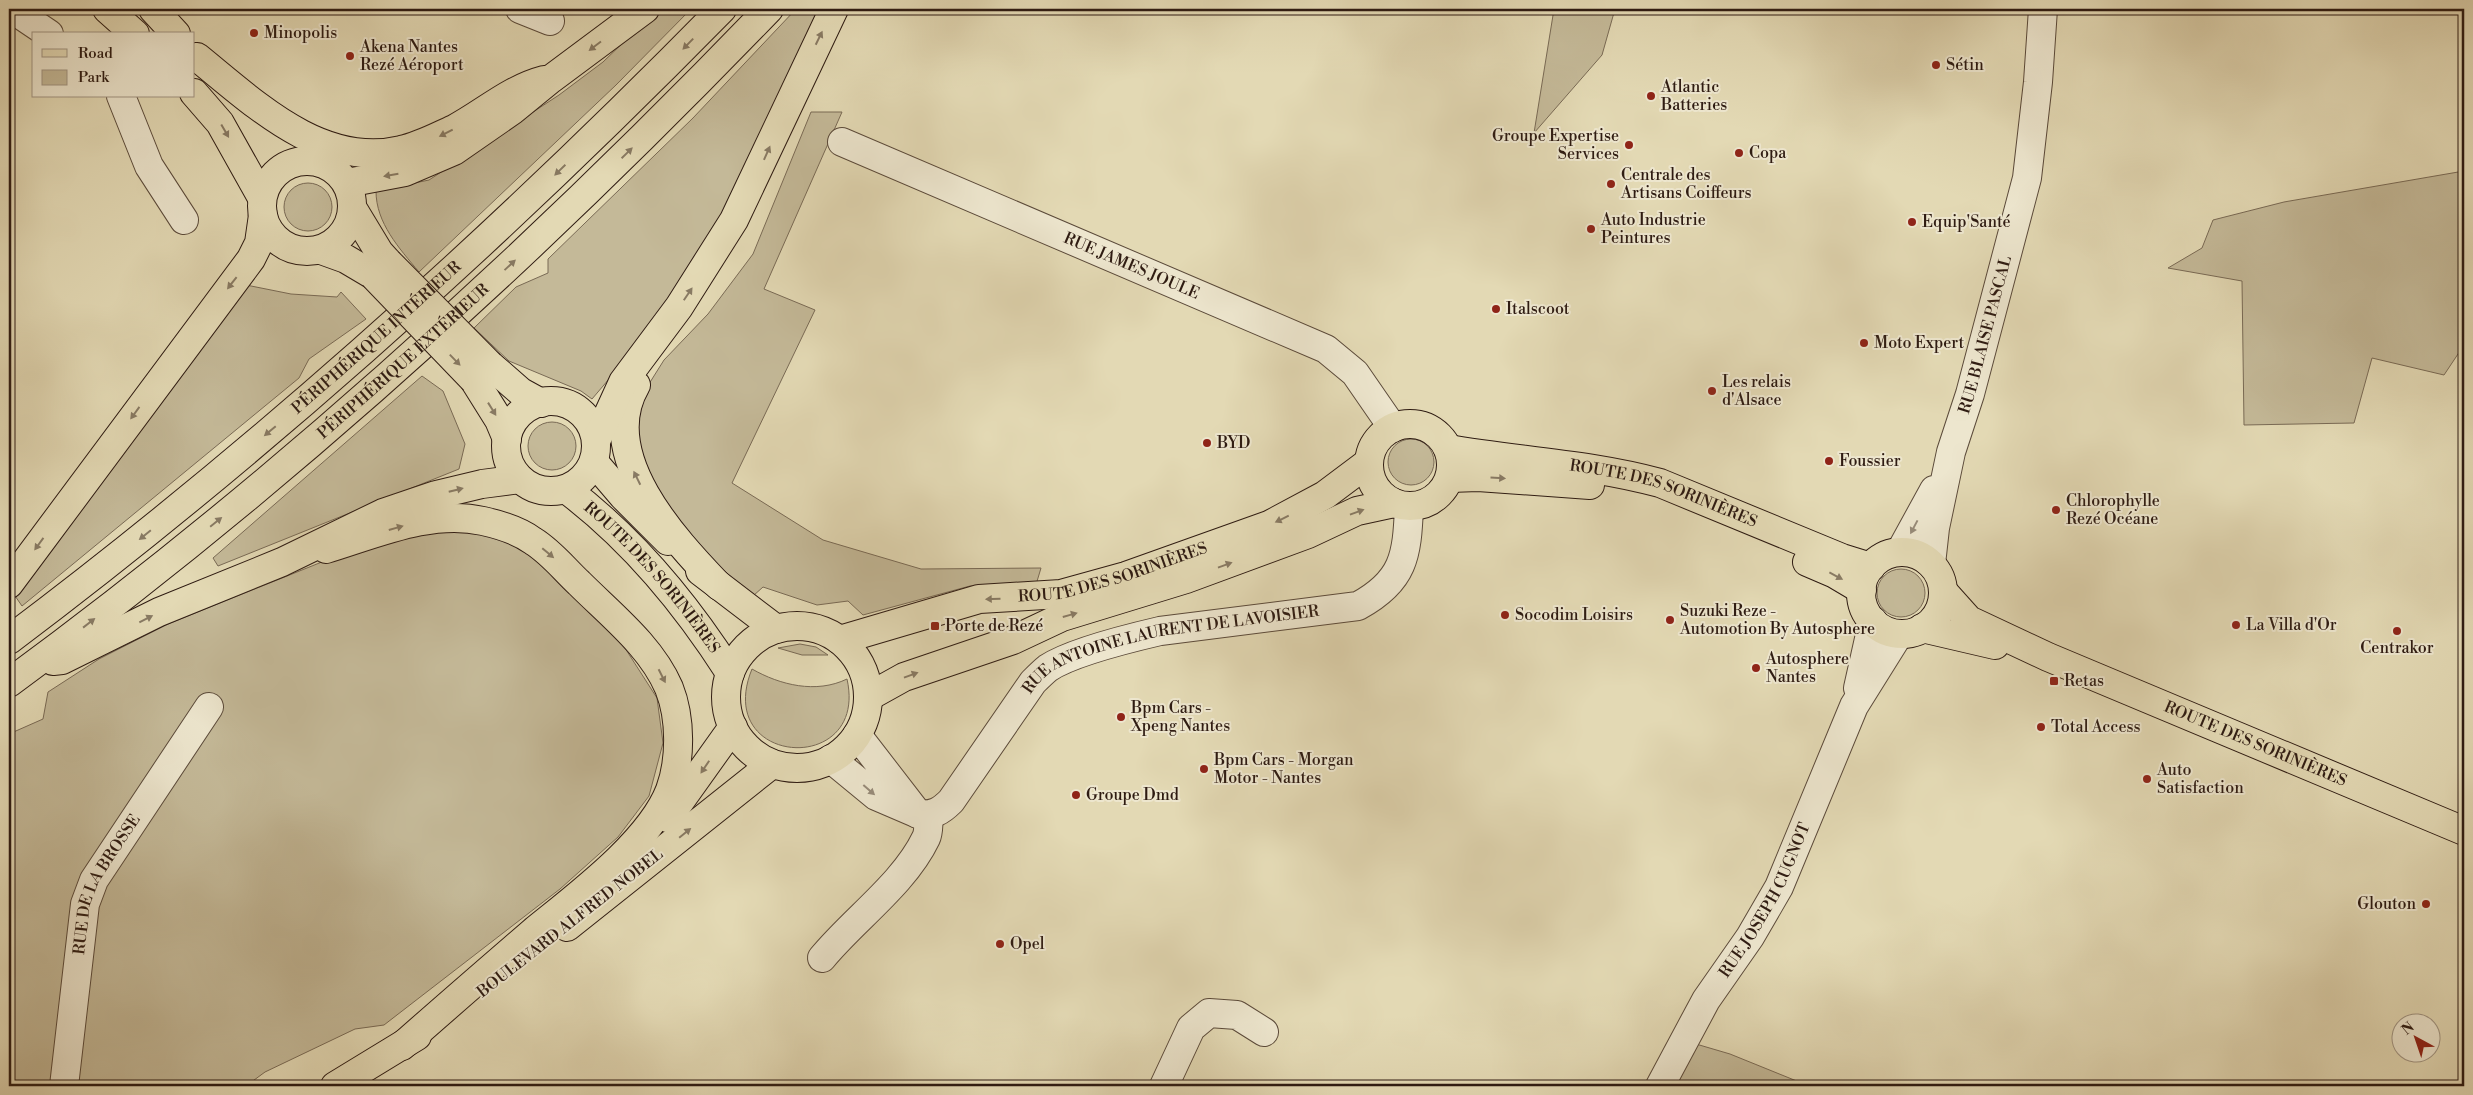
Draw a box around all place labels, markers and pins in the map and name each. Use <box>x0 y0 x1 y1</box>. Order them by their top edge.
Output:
place label: Minopolis <box>264 23 337 43</box>
marker: Minopolis <box>248 27 260 39</box>
place label: Akena Nantes Rezé Aéroport <box>359 37 464 75</box>
marker: Akena Nantes Rezé Aéroport <box>344 50 356 62</box>
place label: Sétin <box>1946 55 1984 75</box>
marker: Sétin <box>1930 59 1942 71</box>
place label: Atlantic Batteries <box>1660 77 1727 115</box>
marker: Atlantic Batteries <box>1645 90 1657 102</box>
place label: Groupe Expertise Services <box>1492 126 1619 164</box>
marker: Groupe Expertise Services <box>1623 139 1635 151</box>
place label: Copa <box>1749 143 1787 163</box>
marker: Copa <box>1733 147 1745 159</box>
place label: Centrale des Artisans Coiffeurs <box>1620 165 1752 203</box>
marker: Centrale des Artisans Coiffeurs <box>1605 178 1617 190</box>
place label: Auto Industrie Peintures <box>1600 210 1706 248</box>
place label: Equip'Santé <box>1922 212 2011 232</box>
marker: Equip'Santé <box>1906 216 1918 228</box>
marker: Auto Industrie Peintures <box>1585 223 1597 235</box>
place label: Italscoot <box>1506 299 1570 319</box>
marker: Italscoot <box>1490 303 1502 315</box>
place label: Moto Expert <box>1874 333 1965 353</box>
marker: Moto Expert <box>1858 337 1870 349</box>
place label: Les relais d'Alsace <box>1722 372 1791 410</box>
marker: Les relais d'Alsace <box>1706 385 1718 397</box>
place label: BYD <box>1216 433 1250 453</box>
marker: BYD <box>1201 437 1213 449</box>
place label: Foussier <box>1839 451 1901 471</box>
marker: Foussier <box>1823 455 1835 467</box>
place label: Chlorophylle Rezé Océane <box>2066 491 2160 529</box>
marker: Chlorophylle Rezé Océane <box>2050 504 2062 516</box>
place label: Suzuki Reze - Automotion By Autosphere <box>1679 601 1875 639</box>
place label: Socodim Loisirs <box>1515 605 1633 625</box>
marker: Socodim Loisirs <box>1499 609 1511 621</box>
marker: Suzuki Reze - Automotion By Autosphere <box>1664 614 1676 626</box>
place label: La Villa d'Or <box>2246 615 2337 635</box>
place label: Porte de Rezé <box>945 616 1043 636</box>
marker: La Villa d'Or <box>2230 619 2242 631</box>
marker: Porte de Rezé <box>929 620 941 632</box>
marker: Centrakor <box>2391 625 2403 637</box>
place label: Centrakor <box>2360 638 2434 658</box>
place label: Autosphere Nantes <box>1765 649 1849 687</box>
marker: Autosphere Nantes <box>1750 662 1762 674</box>
place label: Retas <box>2064 671 2104 691</box>
marker: Retas <box>2048 675 2060 687</box>
place label: Bpm Cars - Xpeng Nantes <box>1130 698 1230 736</box>
marker: Bpm Cars - Xpeng Nantes <box>1115 711 1127 723</box>
place label: Total Access <box>2051 717 2141 737</box>
marker: Total Access <box>2035 721 2047 733</box>
place label: Bpm Cars - Morgan Motor - Nantes <box>1213 750 1354 788</box>
place label: Auto Satisfaction <box>2156 760 2244 798</box>
marker: Bpm Cars - Morgan Motor - Nantes <box>1198 763 1210 775</box>
marker: Auto Satisfaction <box>2141 773 2153 785</box>
place label: Groupe Dmd <box>1086 785 1179 805</box>
marker: Groupe Dmd <box>1070 789 1082 801</box>
place label: Glouton <box>2357 894 2416 914</box>
marker: Glouton <box>2420 898 2432 910</box>
place label: Opel <box>1010 934 1045 954</box>
marker: Opel <box>994 938 1006 950</box>

